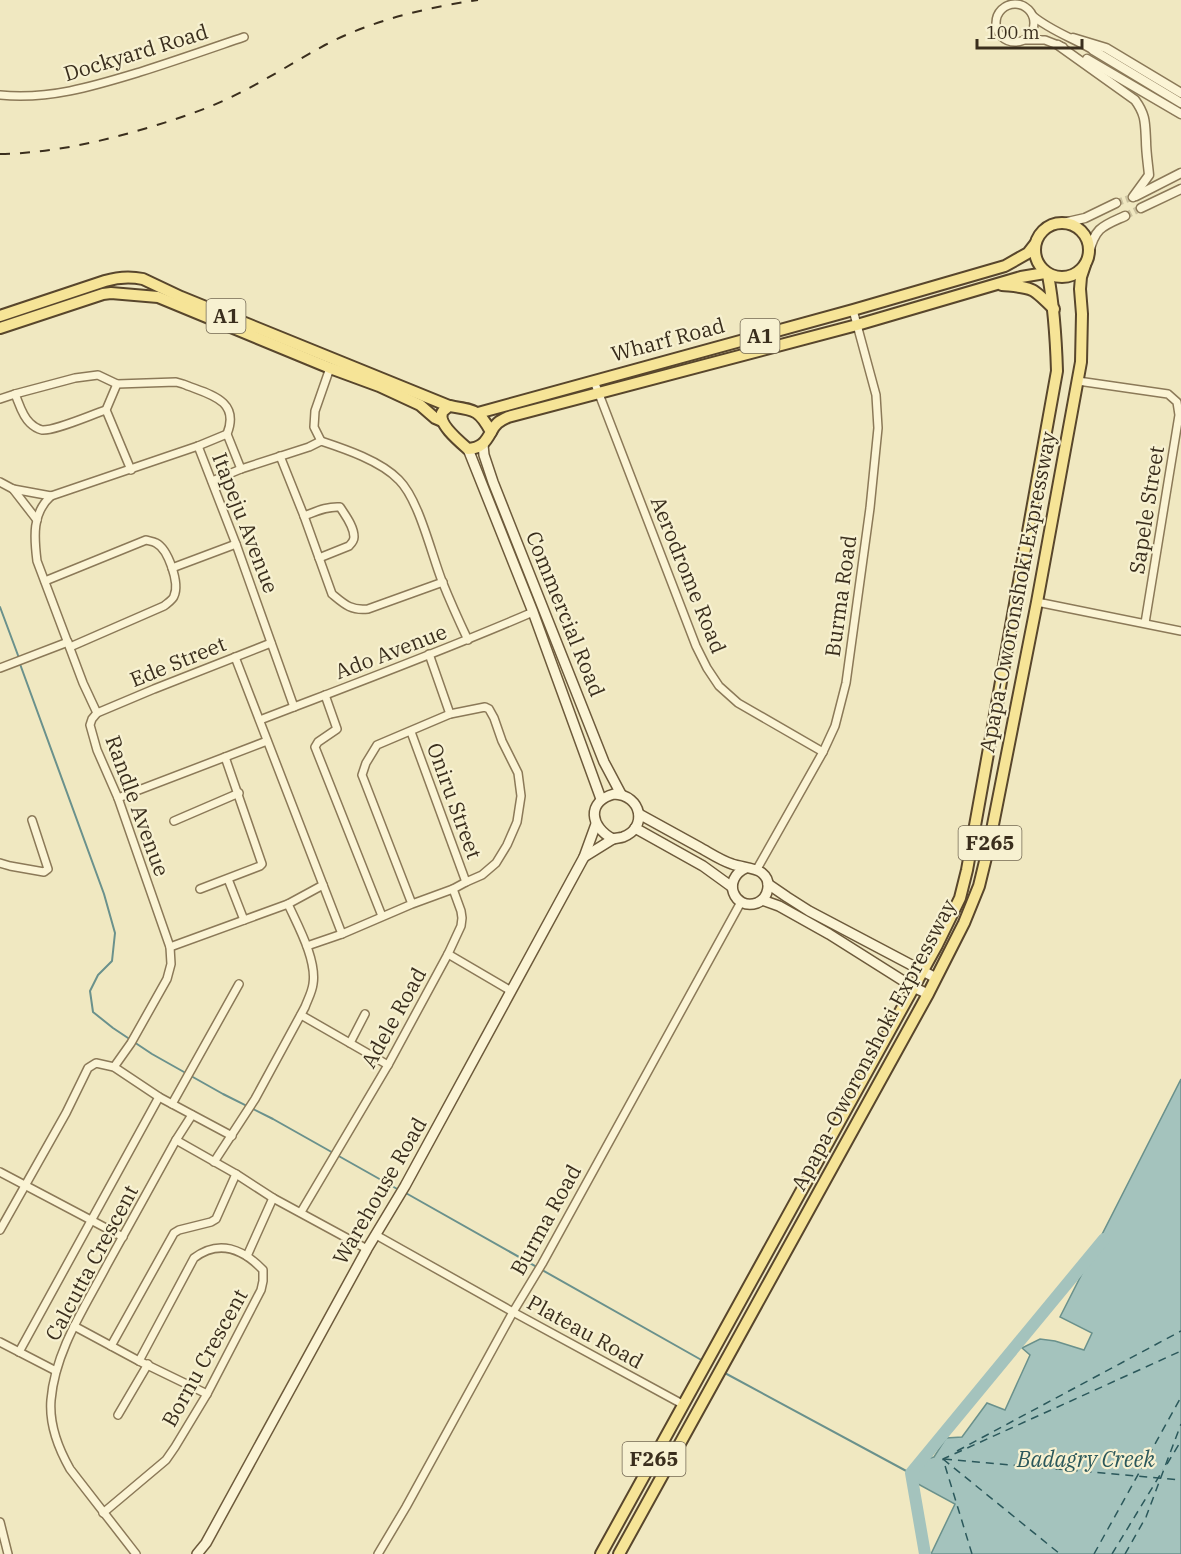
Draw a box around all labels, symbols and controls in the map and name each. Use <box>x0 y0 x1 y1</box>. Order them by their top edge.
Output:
scale bar <box>977 12 1082 50</box>
street label: Dockyard Road <box>60 17 211 87</box>
text: 100 m <box>986 21 1040 44</box>
road number: A1 <box>206 299 246 333</box>
street label: Wharf Road <box>608 310 728 368</box>
road number: A1 <box>740 319 780 353</box>
street label: Apapa-Oworonshoki Expressway <box>972 428 1062 755</box>
street label: Sapele Street <box>1122 444 1170 576</box>
street label: Itapeju Avenue <box>206 448 286 597</box>
street label: Aerodrome Road <box>645 492 733 658</box>
street label: Commercial Road <box>520 527 612 701</box>
street label: Burma Road <box>818 533 862 659</box>
street label: Ado Avenue <box>331 617 451 685</box>
street label: Ede Street <box>125 629 230 693</box>
street label: Randle Avenue <box>99 731 176 880</box>
street label: Oniru Street <box>421 739 489 863</box>
road number: F265 <box>958 826 1022 860</box>
street label: Apapa-Oworonshoki Expressway <box>784 893 962 1195</box>
street label: Adele Road <box>354 962 432 1073</box>
street label: Warehouse Road <box>326 1112 433 1269</box>
street label: Burma Road <box>503 1159 587 1280</box>
street label: Calcutta Crescent <box>38 1180 144 1345</box>
street label: Bornu Crescent <box>155 1284 254 1431</box>
street label: Plateau Road <box>522 1288 649 1375</box>
road number: F265 <box>622 1442 686 1476</box>
water label: Badagry Creek <box>1016 1444 1155 1473</box>

